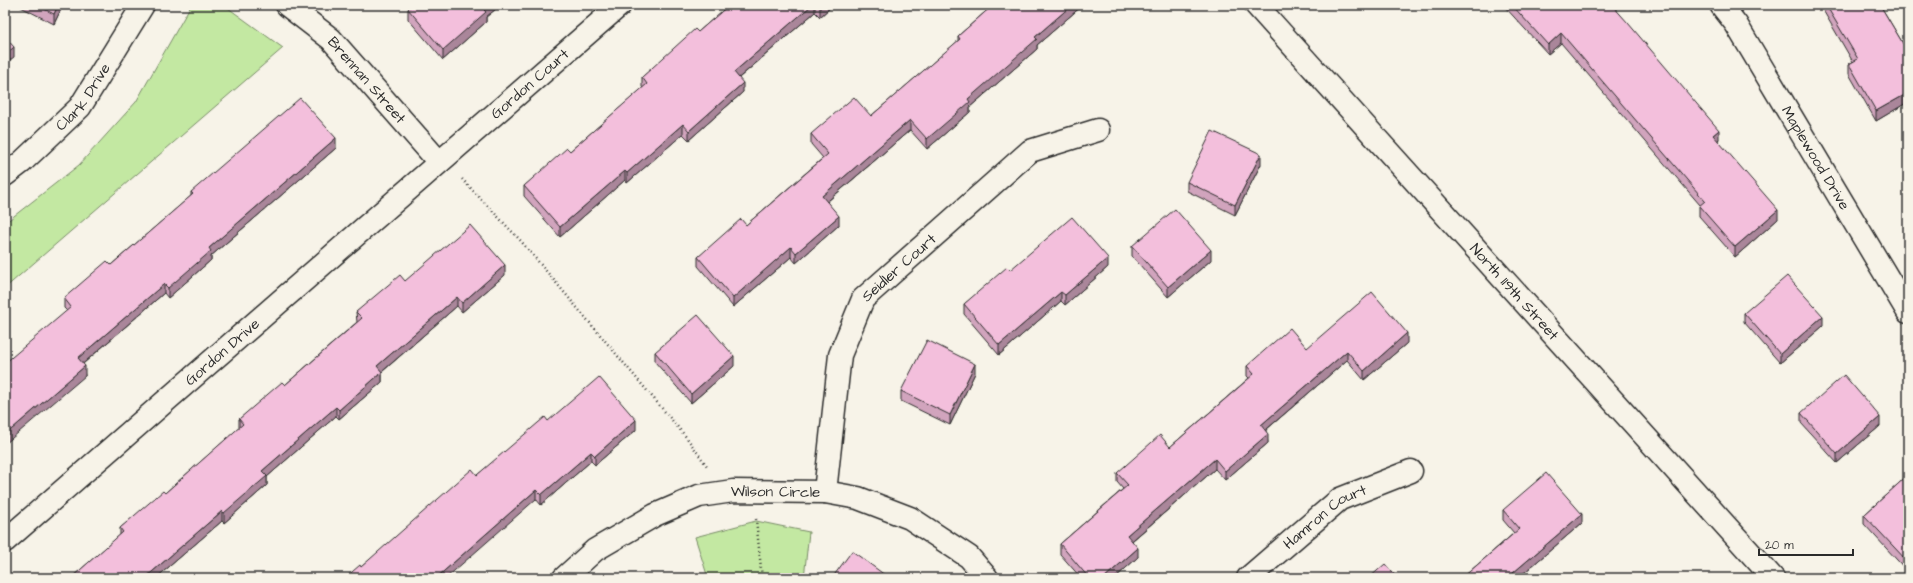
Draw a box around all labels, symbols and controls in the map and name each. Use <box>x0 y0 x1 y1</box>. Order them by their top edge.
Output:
street label: Brennan Street <box>323 32 411 128</box>
street label: Gordon Court <box>486 44 573 124</box>
street label: Clark Drive <box>51 59 115 136</box>
street label: Maplewood Drive <box>1777 102 1855 214</box>
street label: Seidler Court <box>857 229 941 306</box>
street label: North 119th Street <box>1465 239 1564 345</box>
street label: Gordon Drive <box>180 313 264 390</box>
street label: Hamron Court <box>1278 479 1370 554</box>
street label: Wilson Circle <box>731 480 820 502</box>
scale bar <box>1759 531 1853 557</box>
text: 20 m <box>1765 537 1794 554</box>

